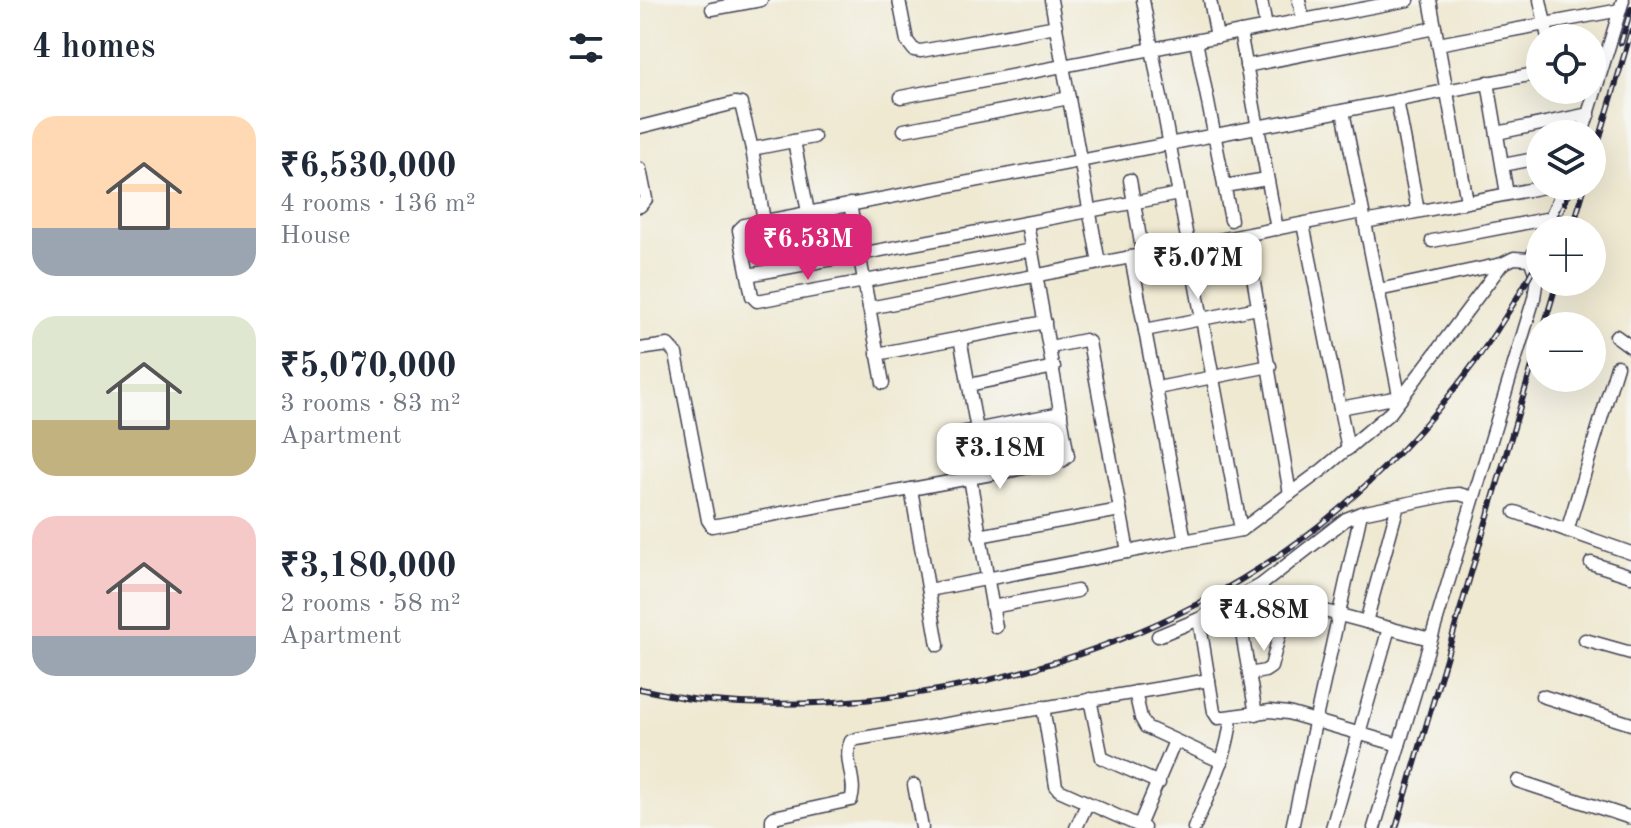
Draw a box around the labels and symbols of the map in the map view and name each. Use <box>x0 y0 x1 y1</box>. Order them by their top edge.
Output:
pin: ₹6.53M <box>743 214 873 282</box>
pin: ₹5.07M <box>1133 233 1263 301</box>
pin: ₹3.18M <box>935 423 1065 491</box>
pin: ₹4.88M <box>1199 585 1329 653</box>

